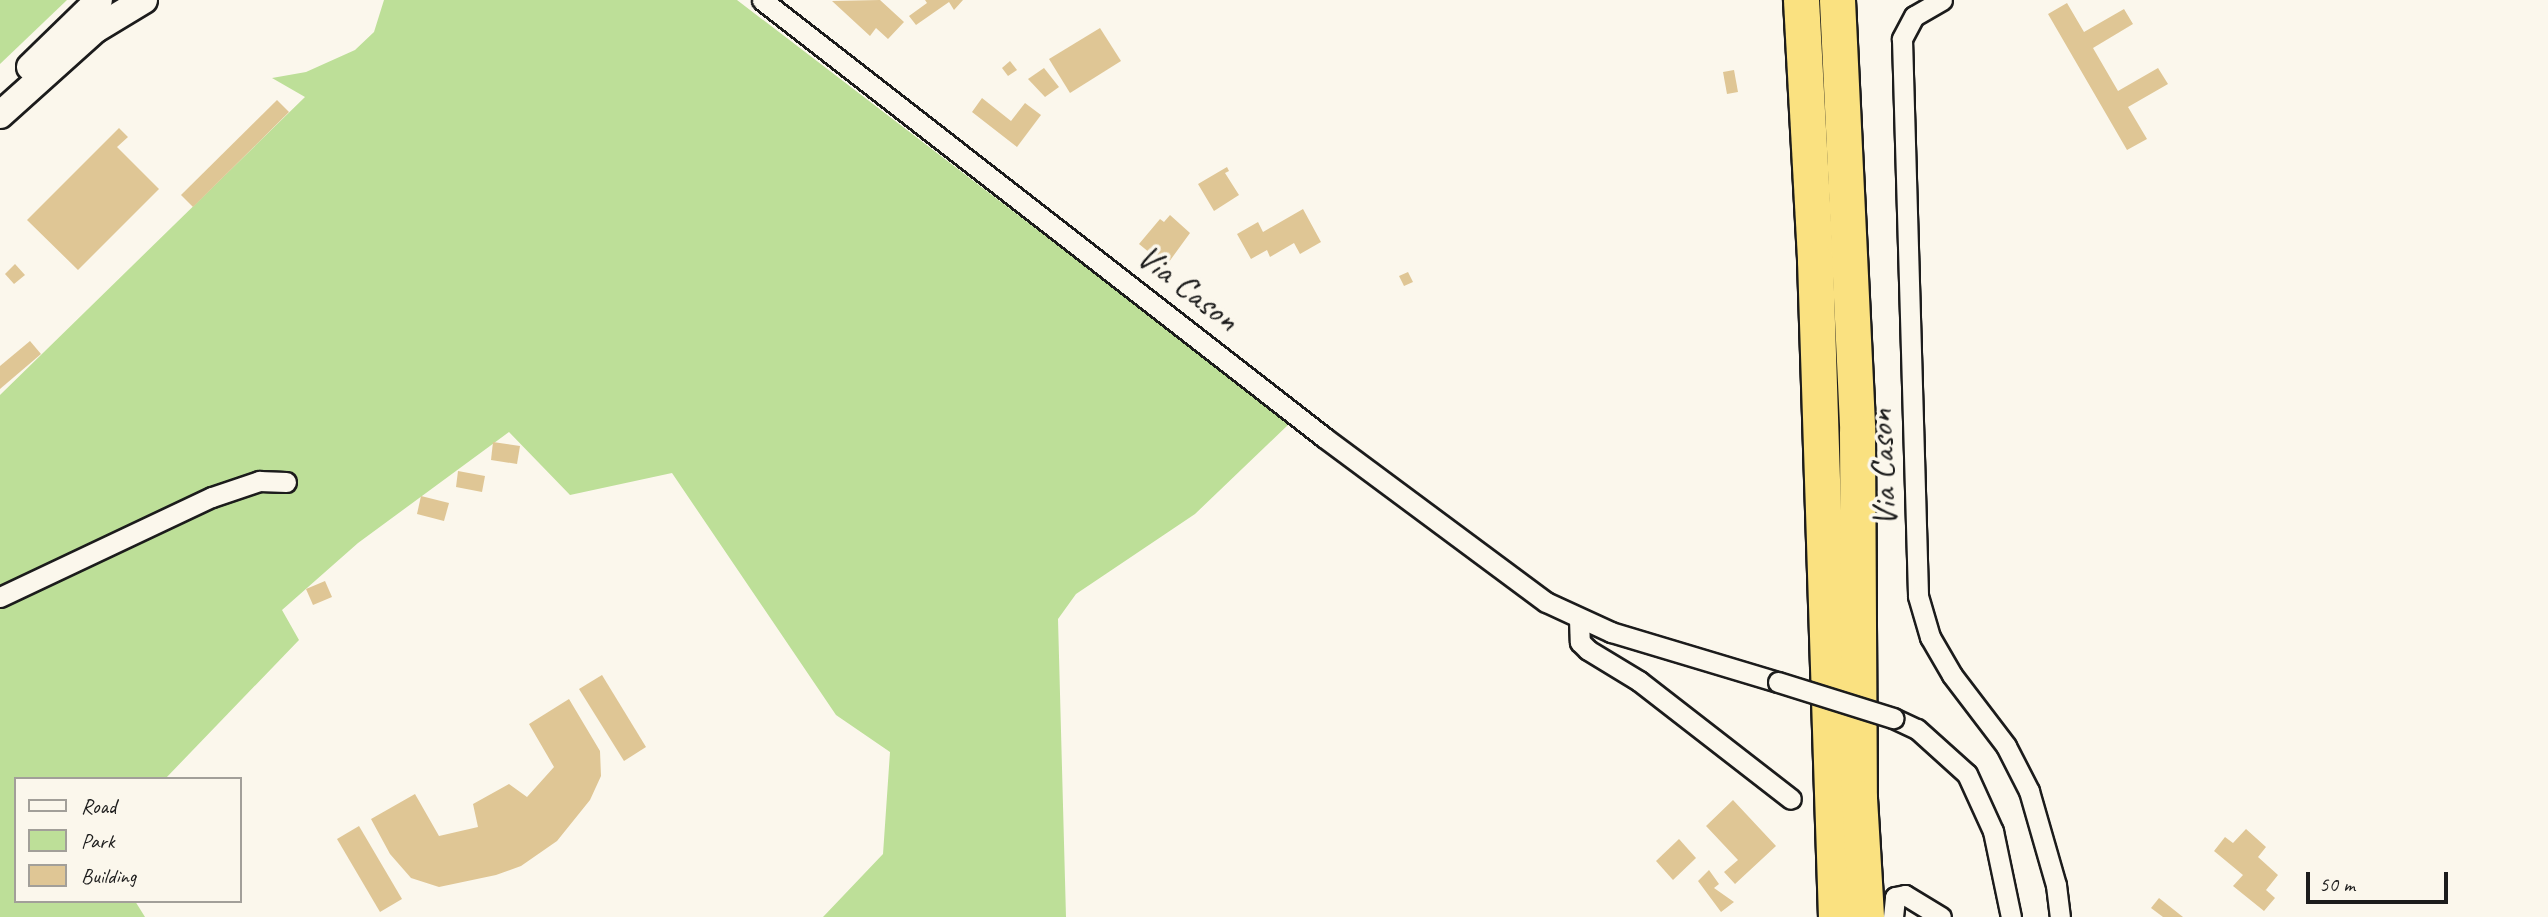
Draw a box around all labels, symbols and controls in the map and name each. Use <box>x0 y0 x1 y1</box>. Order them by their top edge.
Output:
street label: Via Cason <box>1129 235 1247 341</box>
street label: Via Cason <box>1860 408 1906 528</box>
legend <box>14 777 242 903</box>
text: Road <box>81 793 116 819</box>
text: Park <box>81 828 114 854</box>
scale bar <box>2310 858 2452 902</box>
text: Building <box>81 863 136 889</box>
text: 50 m <box>2319 871 2355 897</box>

